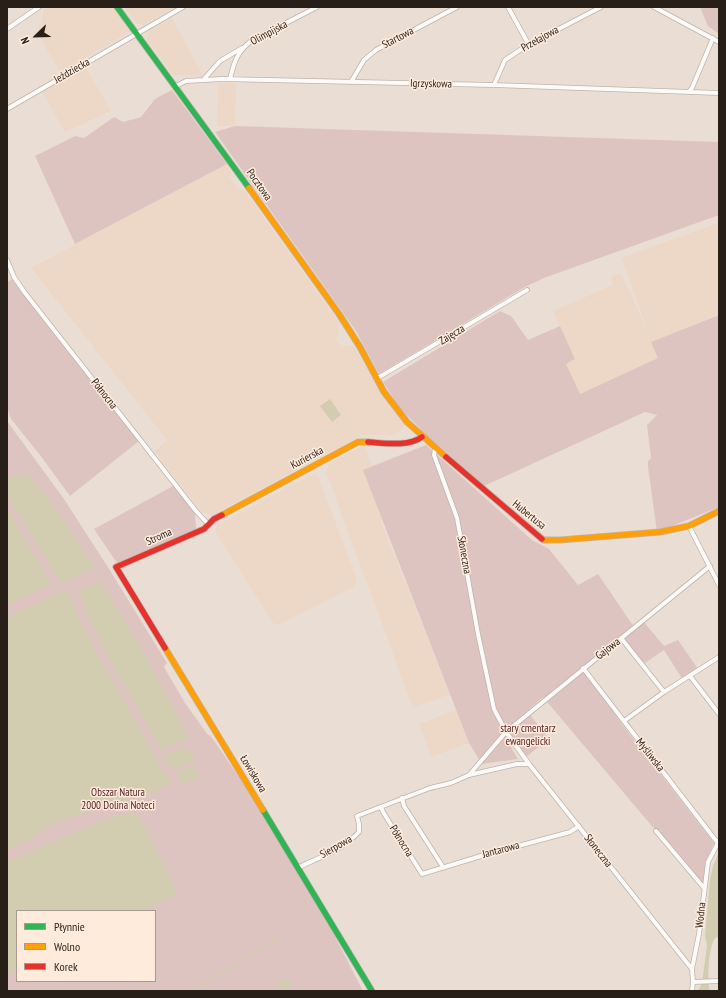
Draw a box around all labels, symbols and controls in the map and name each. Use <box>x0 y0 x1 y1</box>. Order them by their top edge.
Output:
north arrow <box>16 16 56 56</box>
street label: Olimpijska <box>248 18 290 48</box>
street label: Przełajowa <box>519 23 561 55</box>
street label: Startowa <box>380 24 416 52</box>
text: N <box>17 35 33 46</box>
street label: Jeździecka <box>52 55 92 87</box>
street label: Igrzyskowa <box>410 77 452 91</box>
street label: Pocztowa <box>243 167 275 203</box>
street label: Zajęcza <box>437 322 467 348</box>
street label: Północna <box>88 376 120 412</box>
street label: Kurierska <box>288 444 326 472</box>
street label: Hubertusa <box>510 498 548 532</box>
street label: Stroma <box>144 525 174 549</box>
street label: Słoneczna <box>454 535 474 575</box>
street label: Gajowa <box>593 635 623 663</box>
park label: stary cmentarz ewangelicki <box>500 722 556 748</box>
street label: Myśliwska <box>633 736 667 774</box>
street label: Łowiskowa <box>237 753 269 795</box>
park label: Obszar Natura 2000 Dolina Noteci <box>81 786 155 812</box>
street label: Północna <box>386 823 416 859</box>
street label: Słoneczna <box>581 832 615 870</box>
street label: Sierpowa <box>318 833 354 861</box>
street label: Jantarowa <box>481 839 521 861</box>
street label: Wodna <box>693 902 709 928</box>
legend <box>16 910 156 982</box>
text: Płynnie <box>54 919 85 934</box>
text: Wolno <box>54 939 80 954</box>
text: Korek <box>54 959 78 974</box>

